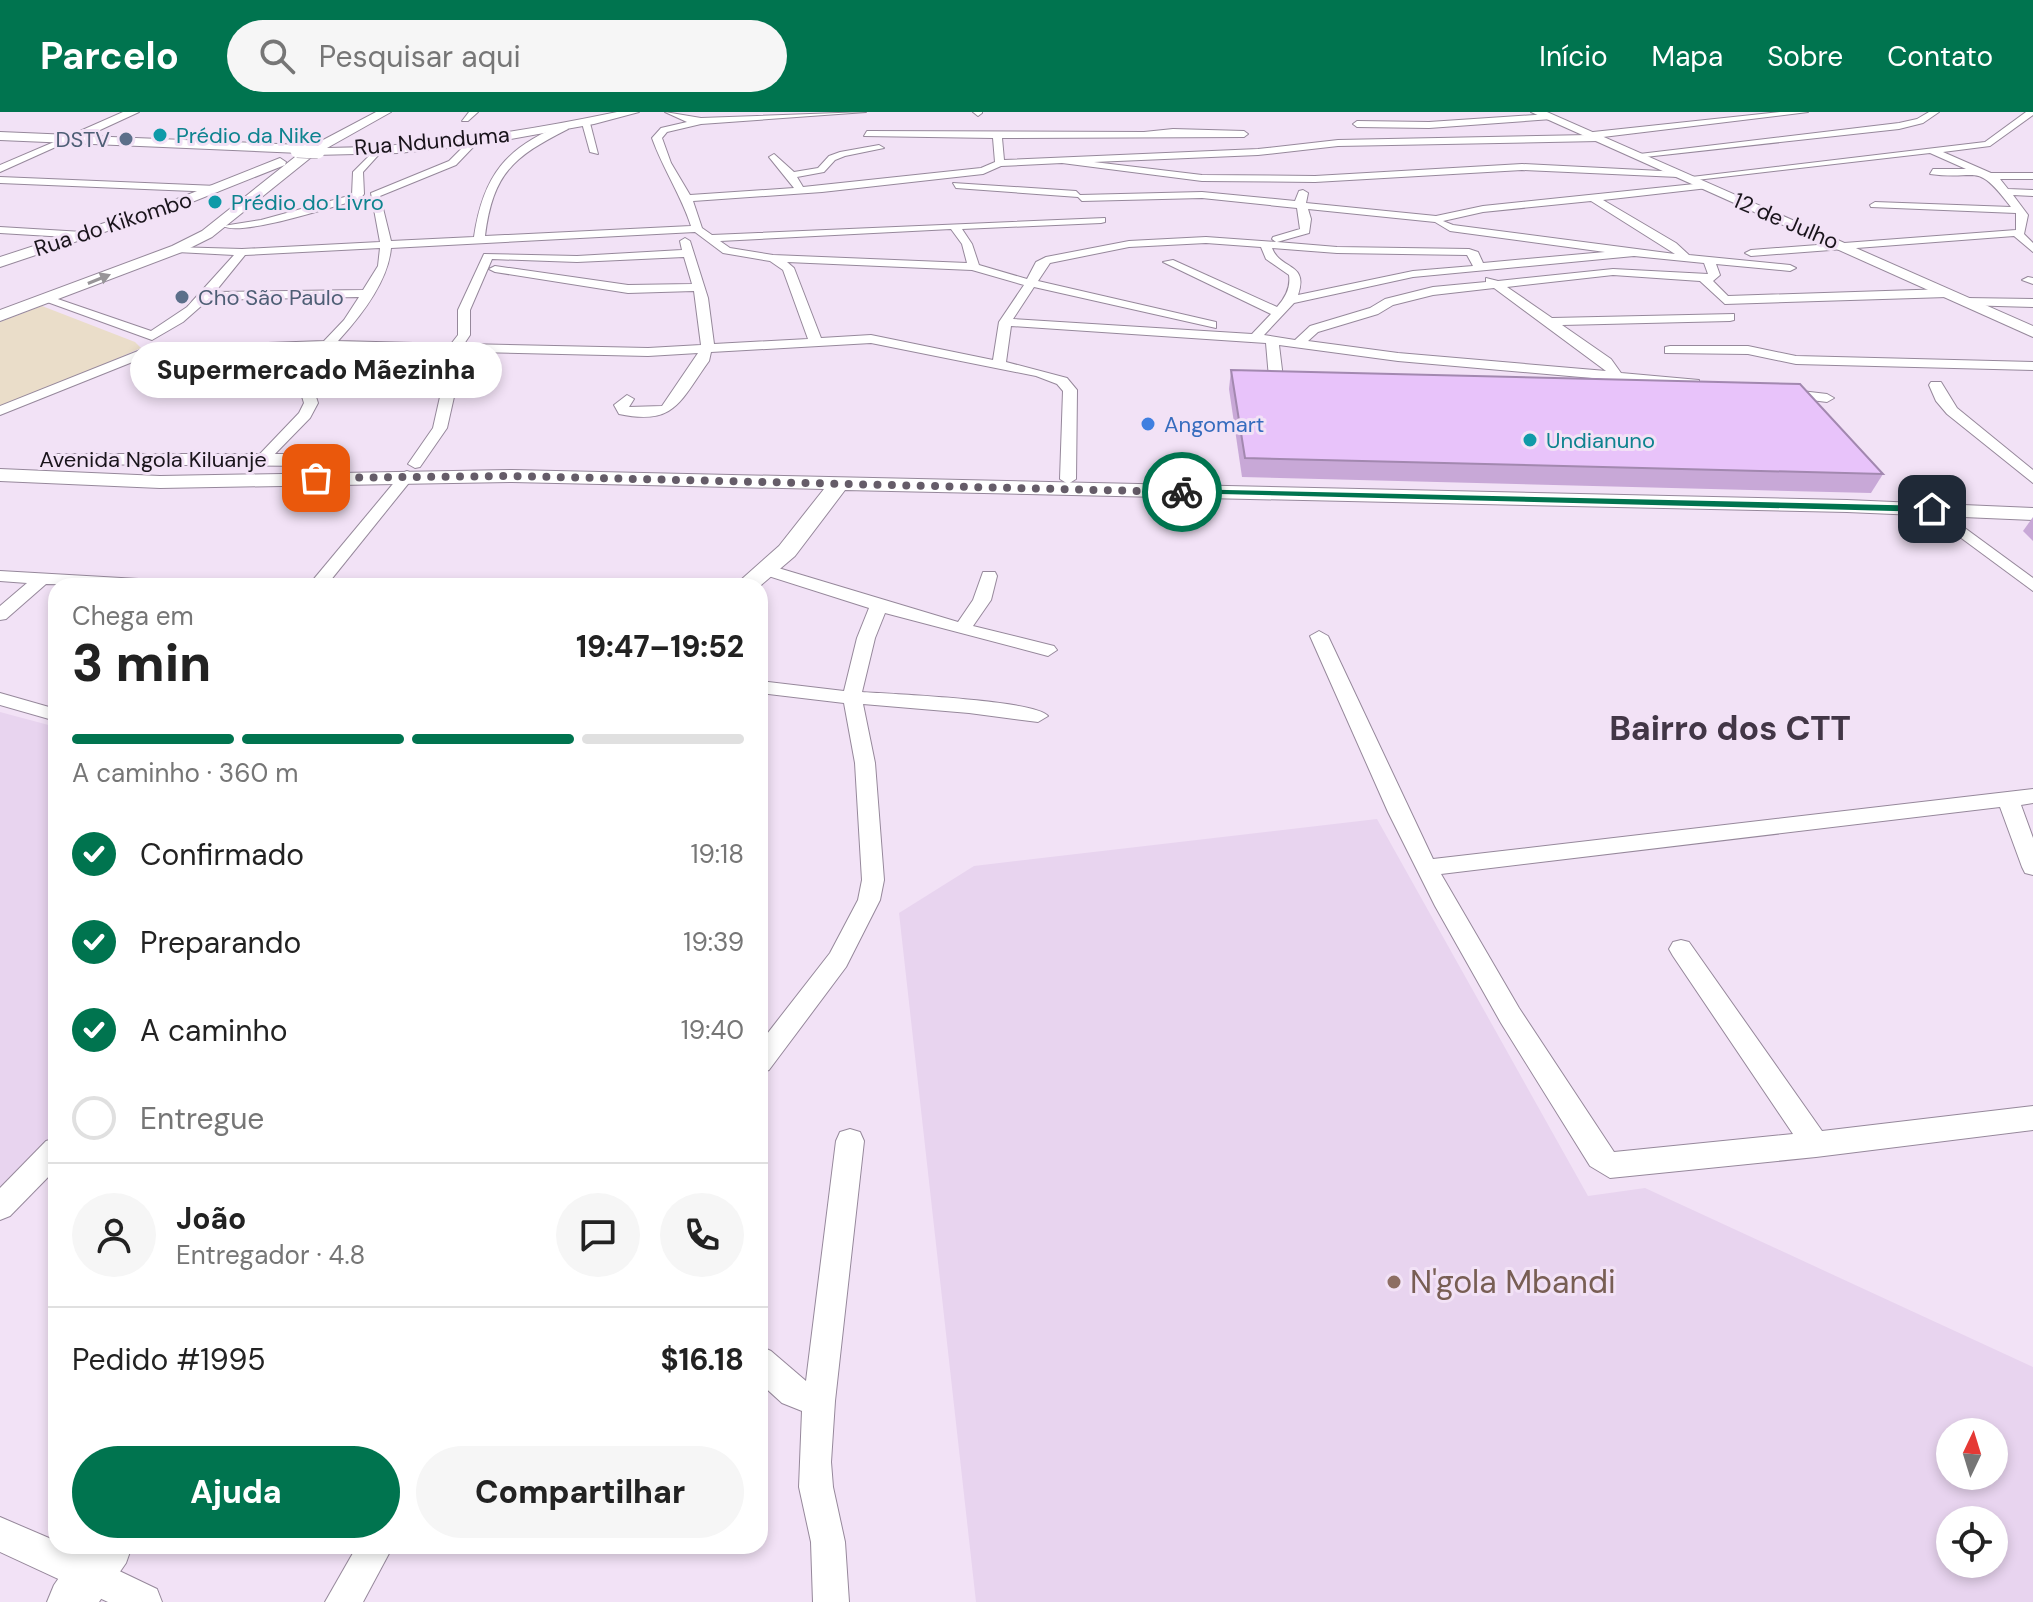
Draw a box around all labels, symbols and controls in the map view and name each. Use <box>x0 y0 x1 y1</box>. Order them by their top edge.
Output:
search box <box>227 20 787 92</box>
text: Parcelo <box>40 31 179 81</box>
icon: search <box>255 34 299 78</box>
text: Pesquisar aqui <box>319 37 521 76</box>
text: Início <box>1539 38 1608 75</box>
text: Mapa <box>1652 38 1723 75</box>
text: Sobre <box>1767 38 1843 75</box>
text: Contato <box>1887 38 1993 75</box>
street label: Rua Ndunduma <box>353 120 511 162</box>
place label: Prédio da Nike <box>176 121 322 150</box>
place label: DSTV <box>55 125 110 154</box>
marker: Prédio da Nike <box>151 126 169 144</box>
marker: DSTV <box>117 130 135 148</box>
street label: Rua do Kikombo <box>30 185 196 263</box>
street label: 12 de Julho <box>1729 186 1843 256</box>
place label: Prédio do Livro <box>231 188 384 217</box>
marker: Prédio do Livro <box>206 193 224 211</box>
one-way arrow <box>87 272 111 285</box>
place label: Cho São Paulo <box>198 283 344 312</box>
marker: Cho São Paulo <box>173 288 191 306</box>
callout: Supermercado Mãezinha <box>130 342 502 398</box>
text: Supermercado Mãezinha <box>157 353 475 387</box>
place label: Angomart <box>1164 410 1264 439</box>
marker: Angomart <box>1139 415 1157 433</box>
place label: Undianuno <box>1546 426 1655 455</box>
marker: Undianuno <box>1521 431 1539 449</box>
pin <box>282 444 350 512</box>
street label: Avenida Ngola Kiluanje <box>39 445 267 474</box>
courier <box>1142 452 1222 532</box>
icon: bag <box>294 456 338 500</box>
icon: bike <box>1160 470 1204 514</box>
pin <box>1898 475 1966 543</box>
icon: home <box>1910 487 1954 531</box>
text: Chega em <box>72 599 194 633</box>
text: 19:47–19:52 <box>576 627 744 666</box>
text: 3 min <box>72 629 211 697</box>
district label: Bairro dos CTT <box>1609 706 1851 751</box>
text: A caminho · 360 m <box>72 756 298 790</box>
icon: check <box>72 832 116 876</box>
text: Confirmado <box>140 835 304 874</box>
text: 19:18 <box>690 837 744 871</box>
icon: check <box>72 920 116 964</box>
text: Preparando <box>140 923 301 962</box>
text: 19:39 <box>683 925 744 959</box>
icon: check <box>72 1008 116 1052</box>
text: A caminho <box>140 1011 288 1050</box>
text: 19:40 <box>681 1013 744 1047</box>
text: Entregue <box>140 1099 264 1138</box>
button: person <box>72 1193 156 1277</box>
button: chat <box>556 1193 640 1277</box>
button: phone <box>660 1193 744 1277</box>
text: João <box>176 1199 246 1238</box>
text: Entregador · 4.8 <box>176 1238 365 1272</box>
place label: N'gola Mbandi <box>1410 1261 1616 1303</box>
marker: N'gola Mbandi <box>1385 1273 1403 1291</box>
text: Pedido #1995 <box>72 1340 266 1379</box>
text: $16.18 <box>660 1340 744 1379</box>
north arrow <box>1936 1418 2008 1490</box>
map controls <box>1936 1418 2008 1578</box>
button: Ajuda <box>72 1446 400 1538</box>
button: Compartilhar <box>416 1446 744 1538</box>
button: locate <box>1936 1506 2008 1578</box>

